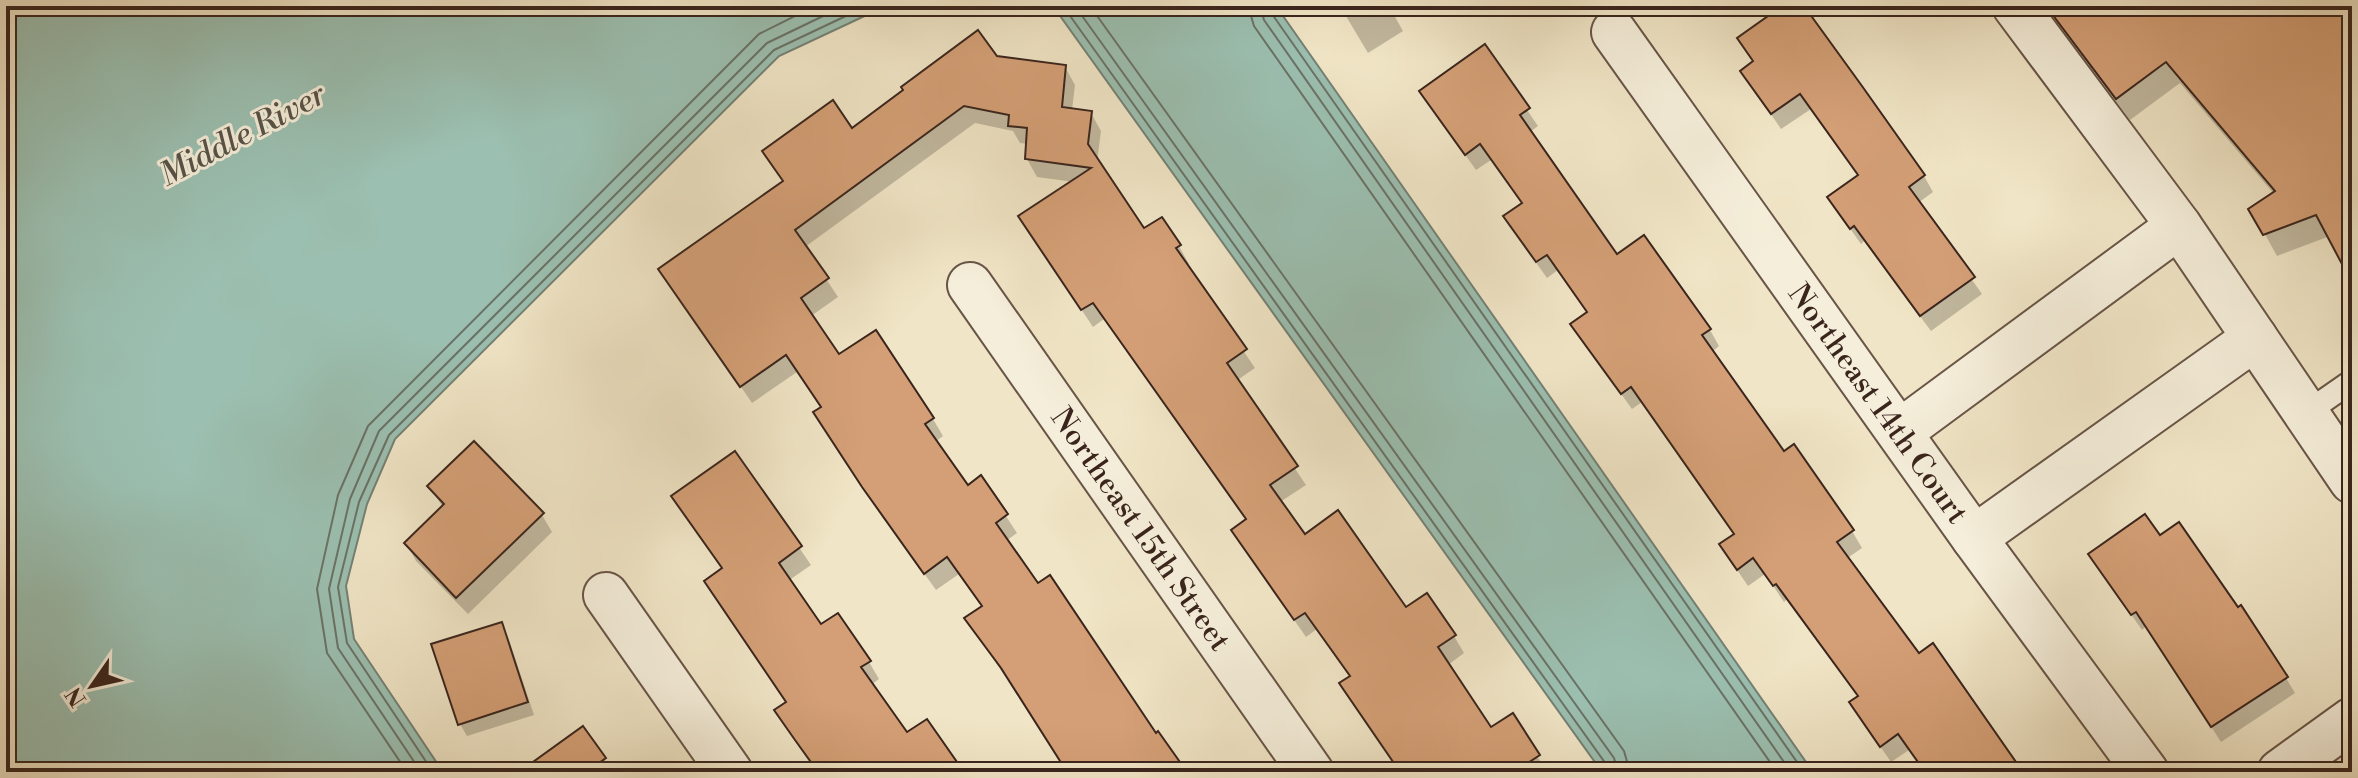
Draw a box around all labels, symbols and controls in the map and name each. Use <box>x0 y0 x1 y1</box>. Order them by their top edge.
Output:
water label: Middle River <box>152 74 334 195</box>
street label: Northeast 14th Court <box>1779 277 1976 532</box>
street label: Northeast 15th Street <box>1042 401 1239 659</box>
north arrow <box>52 646 132 726</box>
text: N <box>60 681 93 711</box>

